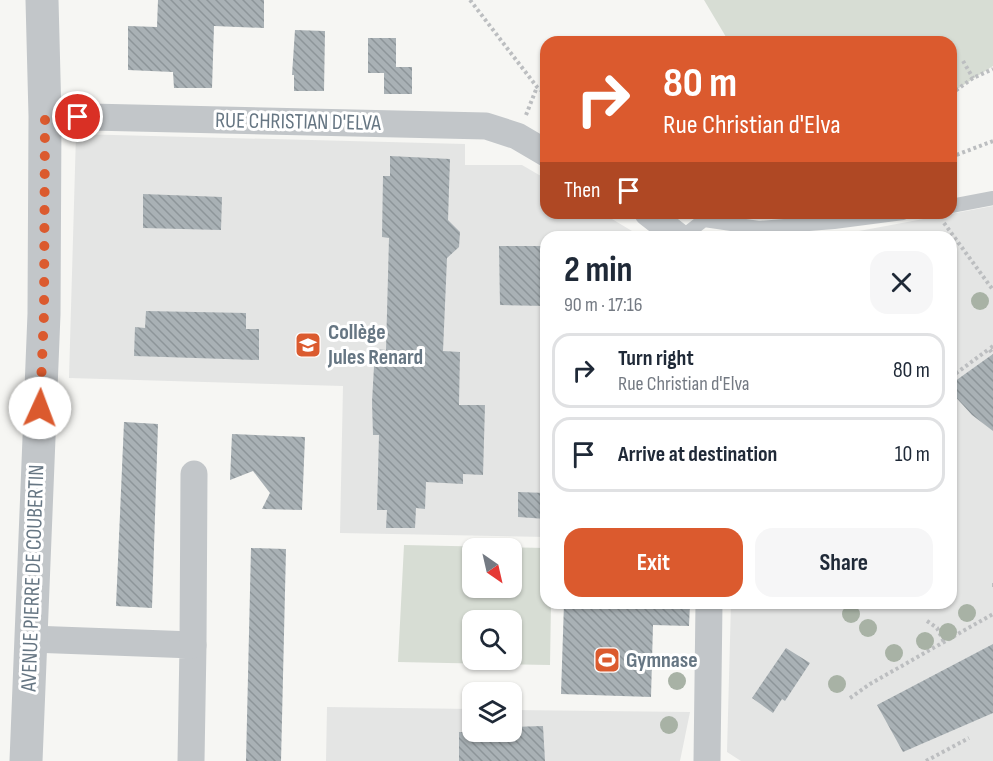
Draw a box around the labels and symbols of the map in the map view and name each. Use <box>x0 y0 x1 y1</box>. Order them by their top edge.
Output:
pin <box>52 91 103 142</box>
street label: RUE CHRISTIAN D'ELVA <box>215 107 382 137</box>
place label: Collège Jules Renard <box>327 319 423 371</box>
school or university icon: Collège Jules Renard <box>293 330 323 360</box>
position arrow <box>8 376 72 440</box>
street label: AVENUE PIERRE DE COUBERTIN <box>16 464 50 693</box>
north arrow <box>462 538 522 598</box>
sports icon: Gymnase <box>592 645 622 675</box>
place label: Gymnase <box>626 647 698 674</box>

